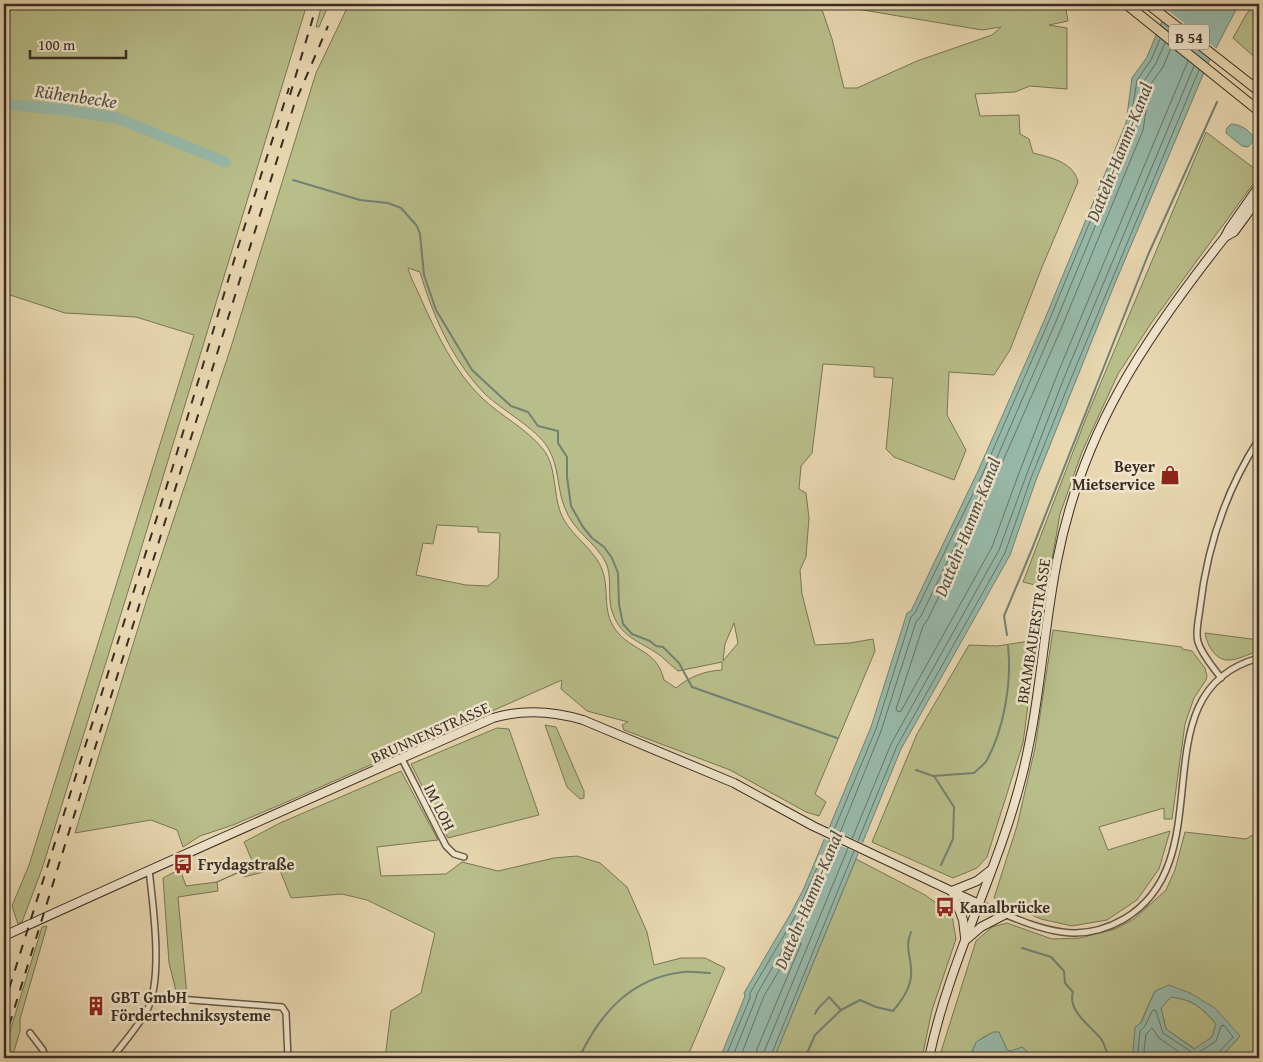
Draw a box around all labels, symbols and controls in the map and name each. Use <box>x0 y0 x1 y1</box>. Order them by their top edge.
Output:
road number: B 54 <box>1169 24 1209 50</box>
scale bar <box>30 28 126 60</box>
text: 100 m <box>38 34 76 55</box>
water label: Rühenbecke <box>32 77 119 115</box>
water label: Datteln-Hamm-Kanal <box>1078 78 1159 227</box>
water label: Datteln-Hamm-Kanal <box>926 453 1007 602</box>
place label: Beyer Mietservice <box>1072 454 1156 496</box>
shop icon: Beyer Mietservice <box>1159 464 1181 486</box>
street label: BRAMBAUERSTRASSE <box>1010 557 1056 705</box>
street label: BRUNNENSTRASSE <box>367 695 493 769</box>
street label: IM LOH <box>418 779 462 835</box>
water label: Datteln-Hamm-Kanal <box>766 826 850 974</box>
place label: Frydagstraße <box>198 852 294 876</box>
bus stop icon: Frydagstraße <box>172 853 194 875</box>
place label: Kanalbrücke <box>960 895 1050 919</box>
bus stop icon: Kanalbrücke <box>934 896 956 918</box>
place label: GBT GmbH Fördertechniksysteme <box>111 985 271 1027</box>
building icon: GBT GmbH Fördertechniksysteme <box>85 995 107 1017</box>

